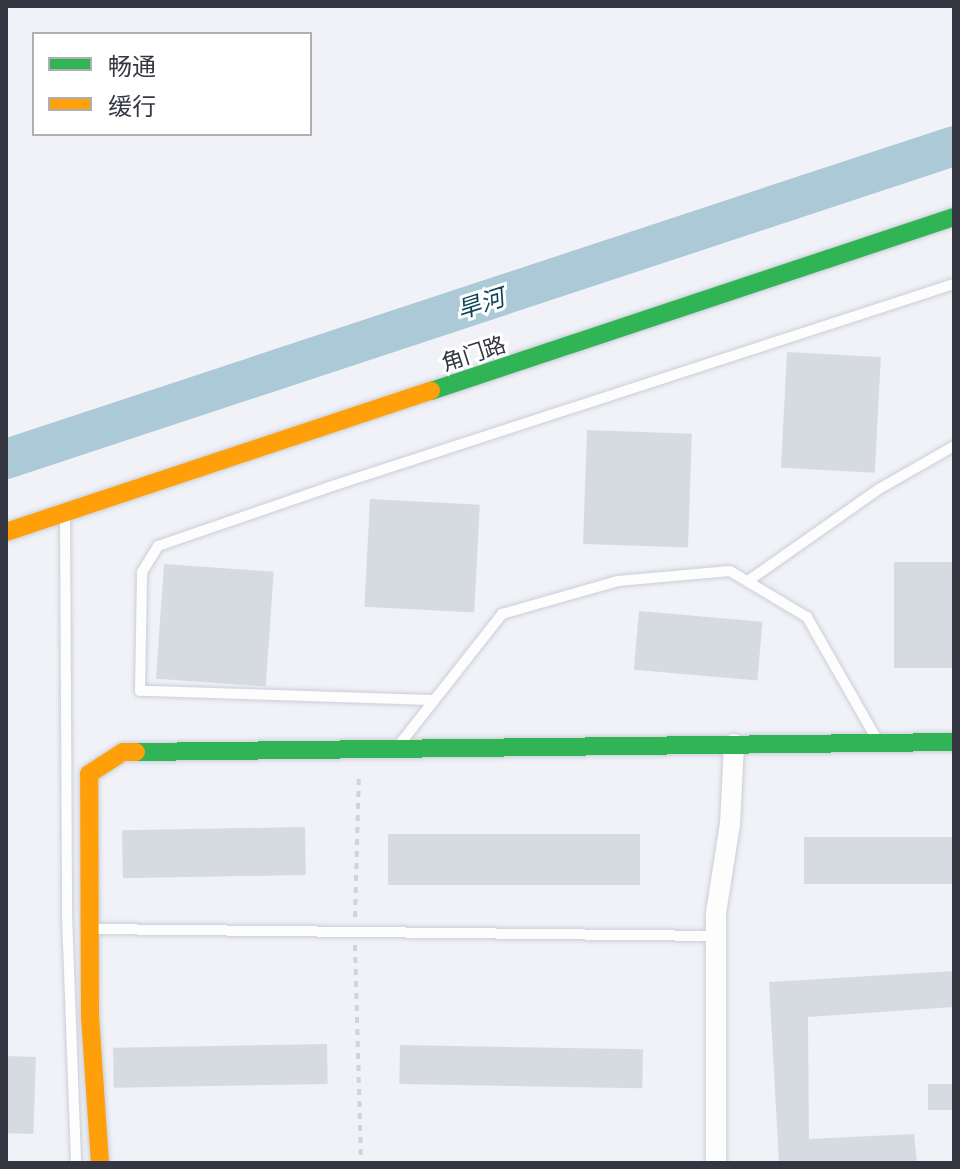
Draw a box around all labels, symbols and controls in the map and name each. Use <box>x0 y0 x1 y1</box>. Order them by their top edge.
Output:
legend <box>32 32 312 136</box>
text: 畅通 <box>108 47 156 82</box>
text: 缓行 <box>108 87 156 122</box>
water label: 旱河 <box>453 281 507 323</box>
street label: 角门路 <box>438 329 508 375</box>

